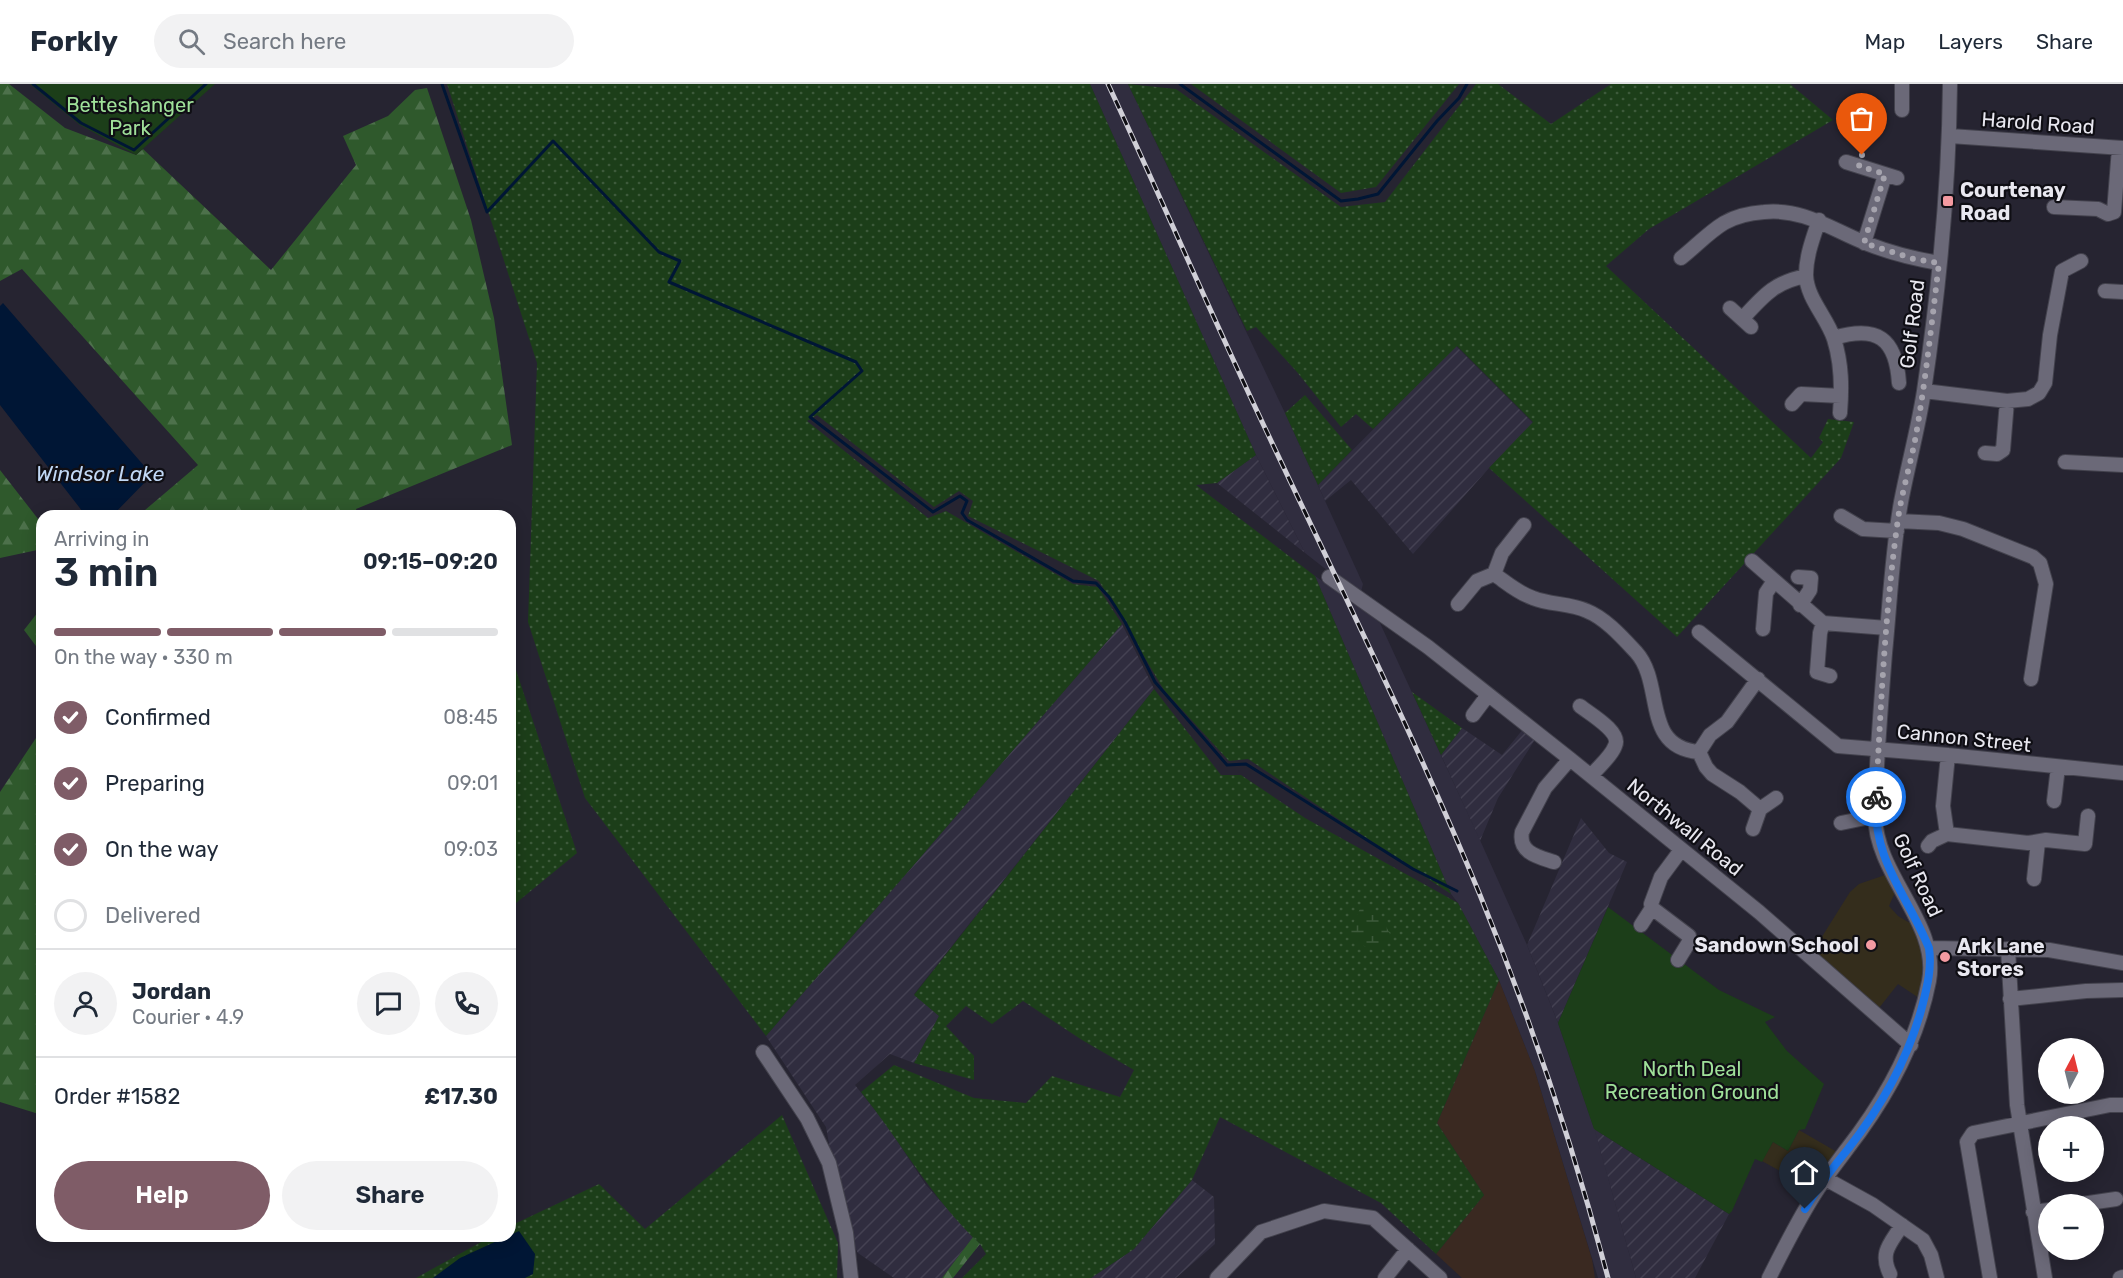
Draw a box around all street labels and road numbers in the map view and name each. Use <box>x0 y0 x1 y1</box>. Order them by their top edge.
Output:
street label: Harold Road <box>1981 107 2095 139</box>
street label: Golf Road <box>1895 278 1929 370</box>
street label: Cannon Street <box>1896 719 2033 757</box>
street label: Northwall Road <box>1622 773 1748 881</box>
street label: Golf Road <box>1888 829 1948 921</box>

